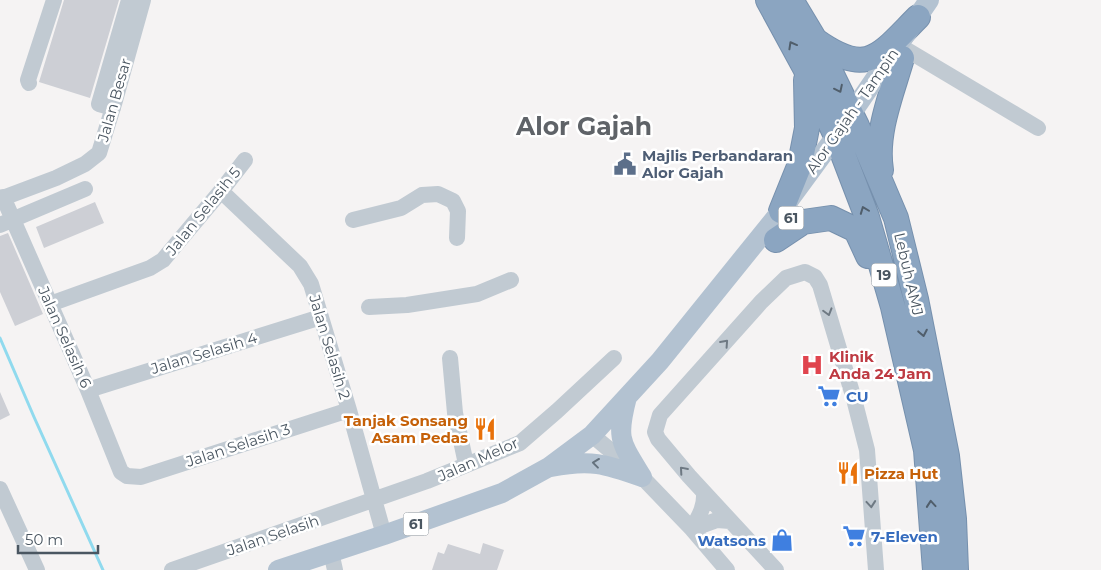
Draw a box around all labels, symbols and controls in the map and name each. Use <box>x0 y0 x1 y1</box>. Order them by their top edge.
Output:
one-way arrow <box>789 41 799 50</box>
street label: Alor Gajah - Tampin <box>802 45 902 177</box>
street label: Jalan Besar <box>93 56 135 145</box>
one-way arrow <box>833 84 843 93</box>
district label: Alor Gajah <box>515 111 652 141</box>
place label: Majlis Perbandaran Alor Gajah <box>641 146 793 182</box>
public building icon: Majlis Perbandaran Alor Gajah <box>612 151 638 177</box>
street label: Jalan Selasih 5 <box>161 163 244 260</box>
one-way arrow <box>860 206 870 214</box>
road number: 61 <box>778 207 804 230</box>
street label: Lebuh AMJ <box>890 231 928 317</box>
road number: 19 <box>872 264 896 286</box>
street label: Jalan Selasih 6 <box>34 282 96 391</box>
street label: Jalan Selasih 2 <box>305 291 355 402</box>
one-way arrow <box>823 308 833 316</box>
street label: Jalan Selasih 4 <box>148 328 259 378</box>
one-way arrow <box>917 329 927 338</box>
one-way arrow <box>719 340 728 349</box>
place label: Klinik Anda 24 Jam <box>828 347 931 383</box>
hospital icon: Klinik Anda 24 Jam <box>799 352 825 378</box>
supermarket icon: CU <box>816 383 842 409</box>
place label: CU <box>846 387 869 406</box>
place label: Tanjak Sonsang Asam Pedas <box>344 411 468 447</box>
restaurant icon: Tanjak Sonsang Asam Pedas <box>472 416 498 442</box>
street label: Jalan Selasih 3 <box>183 419 292 471</box>
street label: Jalan Melor <box>434 433 521 486</box>
one-way arrow <box>592 459 600 469</box>
restaurant icon: Pizza Hut <box>835 460 861 486</box>
place label: Pizza Hut <box>864 464 939 483</box>
one-way arrow <box>681 467 689 476</box>
one-way arrow <box>925 500 936 508</box>
one-way arrow <box>865 501 876 509</box>
street label: Jalan Selasih <box>224 510 321 560</box>
road number: 61 <box>404 512 428 536</box>
scale bar <box>18 522 98 554</box>
supermarket icon: 7-Eleven <box>841 523 867 549</box>
shop icon: Watsons <box>769 527 795 553</box>
place label: 7-Eleven <box>871 527 938 546</box>
text: 50 m <box>25 530 63 549</box>
place label: Watsons <box>697 531 766 550</box>

